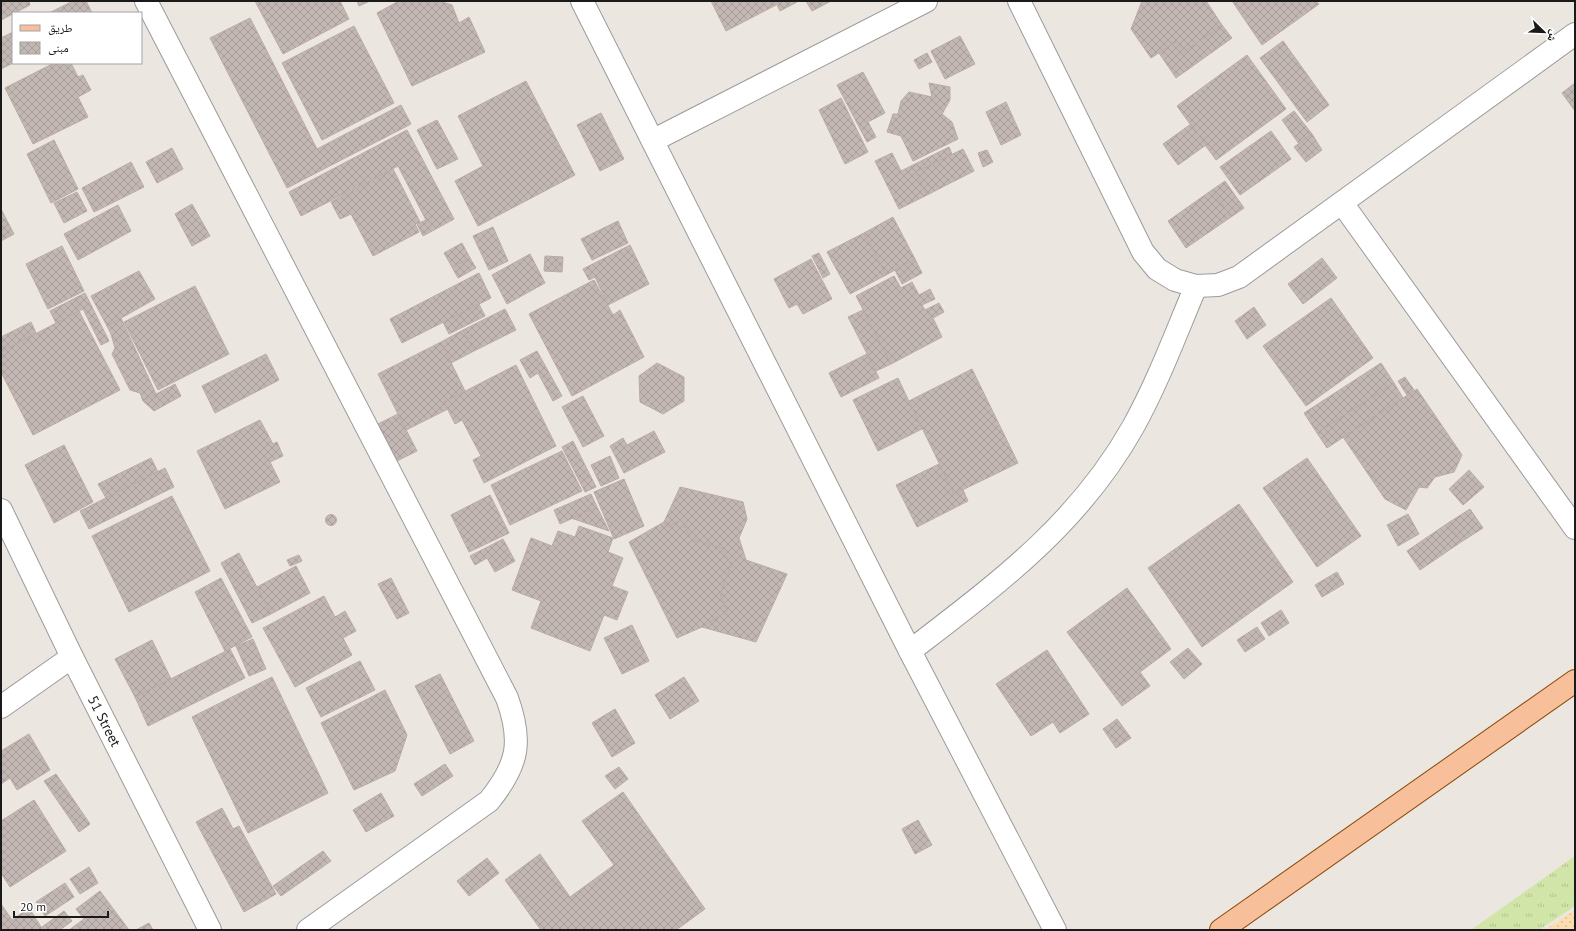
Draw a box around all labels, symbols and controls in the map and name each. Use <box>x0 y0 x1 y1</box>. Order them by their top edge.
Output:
legend <box>12 12 142 64</box>
north arrow <box>1524 12 1564 52</box>
text: طريق <box>48 20 73 35</box>
text: ش <box>1543 27 1562 44</box>
text: مبنى <box>48 40 69 55</box>
street label: 51 Street <box>84 693 125 750</box>
scale bar <box>14 893 108 919</box>
text: 20 m <box>20 899 46 914</box>

